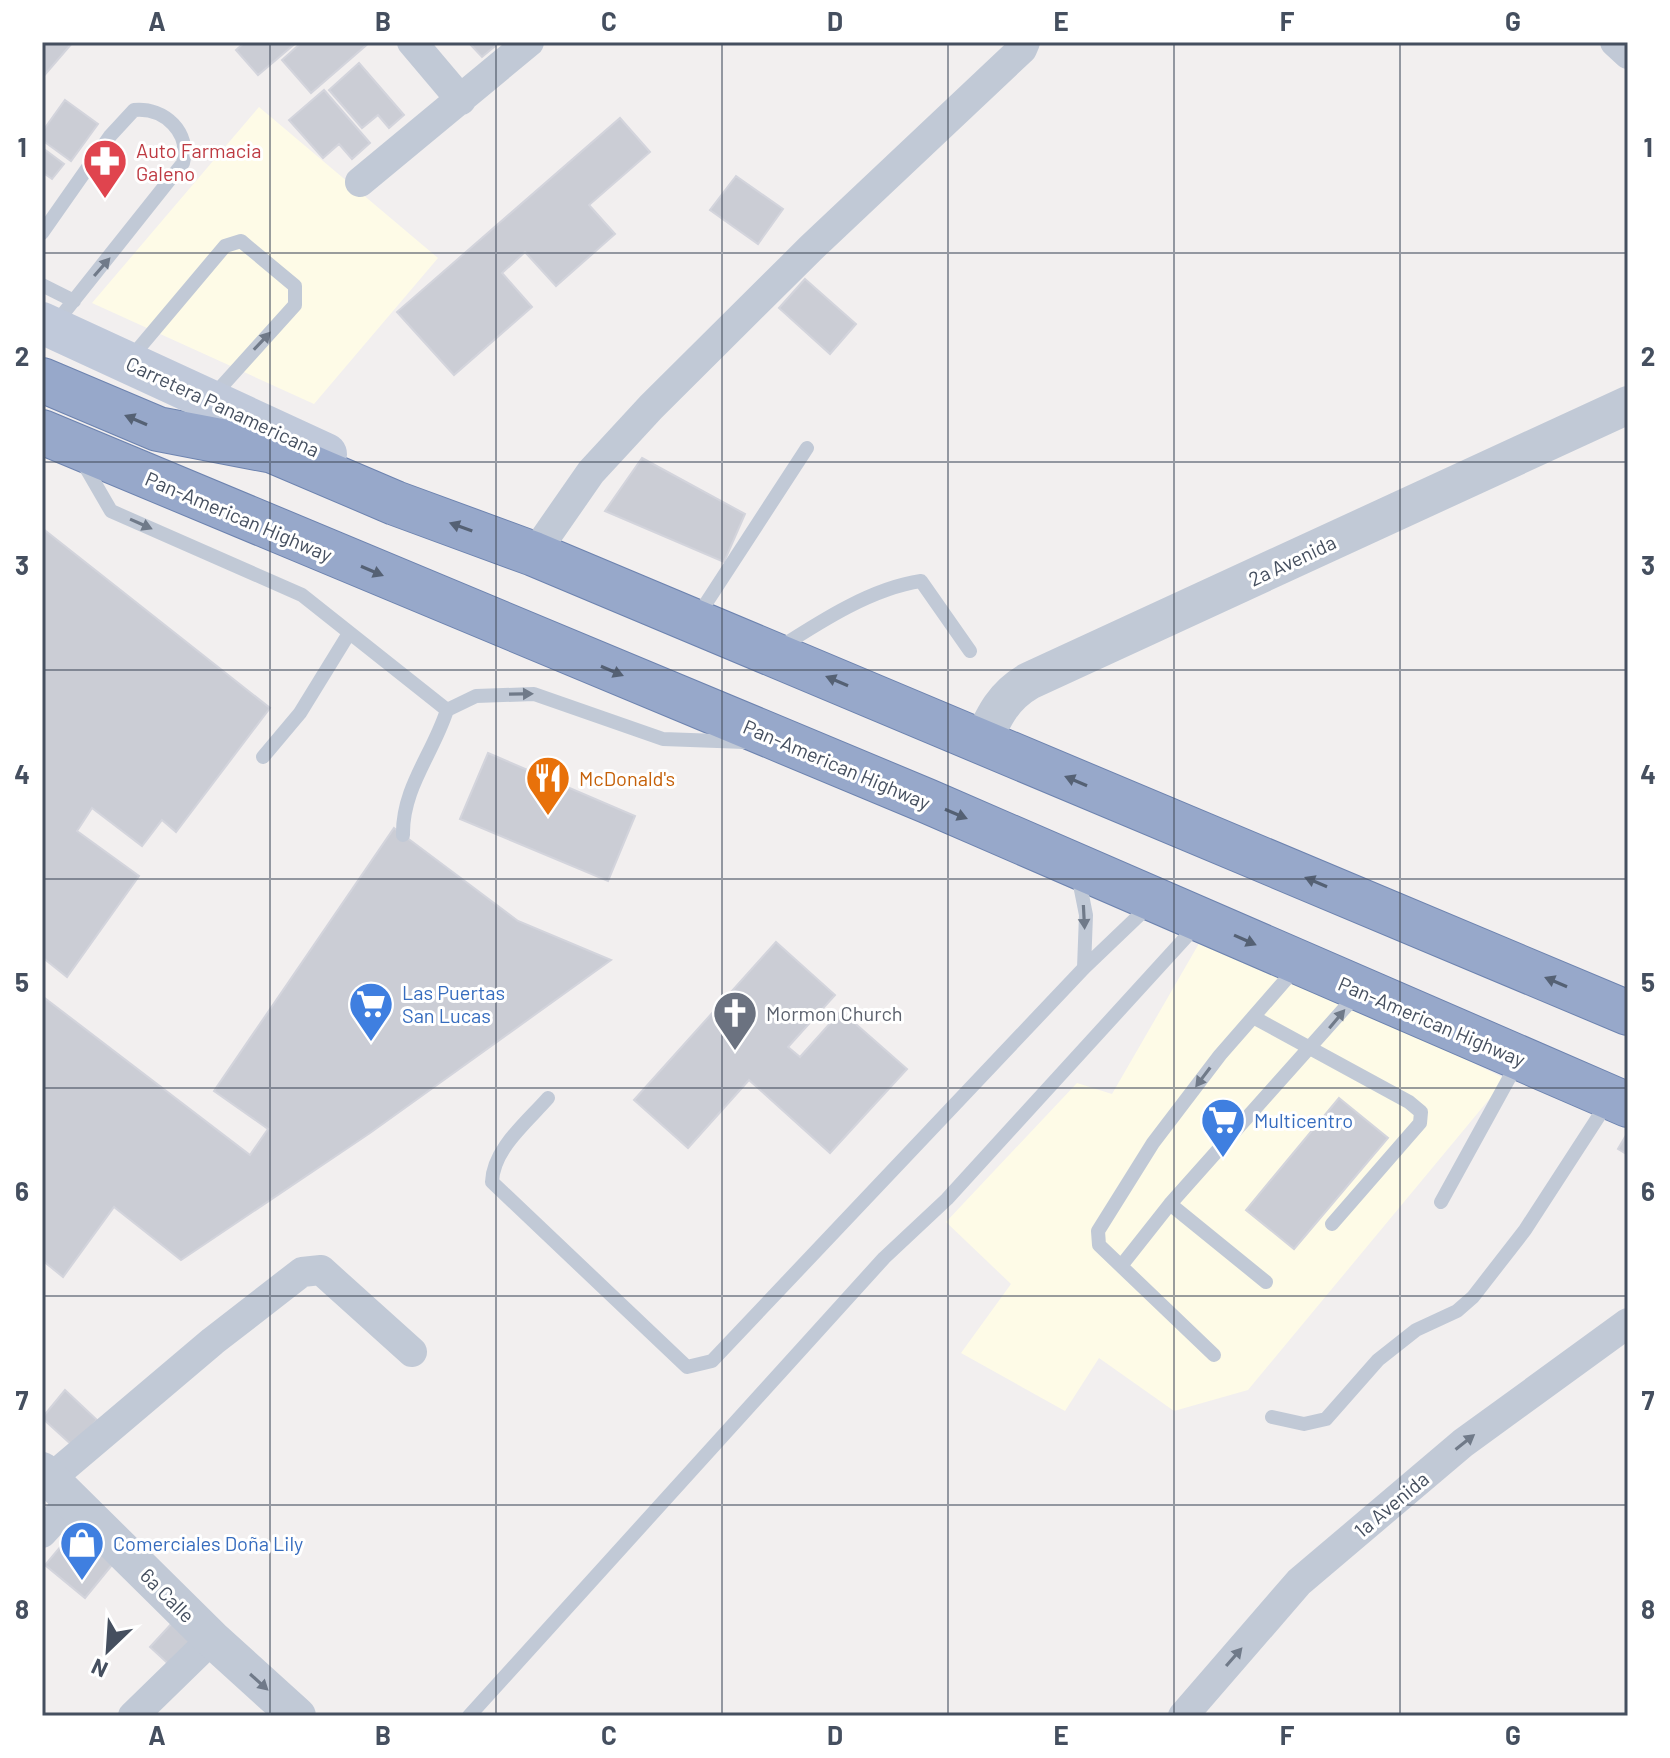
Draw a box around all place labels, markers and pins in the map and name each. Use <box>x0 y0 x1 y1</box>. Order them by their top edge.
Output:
pharmacy icon: Auto Farmacia Galeno <box>81 137 129 200</box>
place label: Auto Farmacia Galeno <box>136 138 261 185</box>
restaurant icon: McDonald's <box>524 754 572 817</box>
place label: McDonald's <box>579 766 675 790</box>
supermarket icon: Las Puertas San Lucas <box>347 980 395 1043</box>
place label: Las Puertas San Lucas <box>402 980 505 1027</box>
church icon: Mormon Church <box>711 989 759 1052</box>
place label: Mormon Church <box>766 1001 903 1025</box>
supermarket icon: Multicentro <box>1199 1096 1247 1159</box>
place label: Multicentro <box>1254 1108 1353 1132</box>
shop icon: Comerciales Doña Lily <box>58 1519 106 1582</box>
place label: Comerciales Doña Lily <box>113 1531 303 1555</box>

